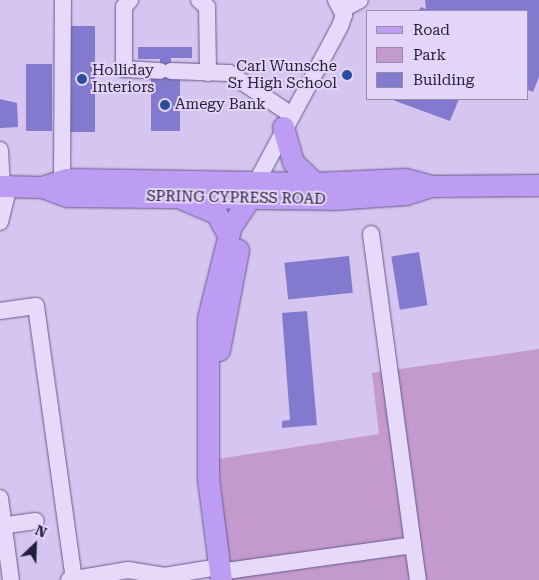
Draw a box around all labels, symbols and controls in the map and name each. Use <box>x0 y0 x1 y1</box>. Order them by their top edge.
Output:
legend <box>366 10 529 100</box>
text: Road <box>413 21 450 39</box>
text: Park <box>413 46 446 64</box>
place label: Carl Wunsche Sr High School <box>228 57 337 92</box>
place label: Holliday Interiors <box>92 61 154 96</box>
marker: Carl Wunsche Sr High School <box>341 69 353 81</box>
text: Building <box>413 71 474 89</box>
marker: Holliday Interiors <box>76 73 88 85</box>
place label: Amegy Bank <box>175 96 266 114</box>
marker: Amegy Bank <box>159 99 171 111</box>
street label: SPRING CYPRESS ROAD <box>146 187 326 209</box>
north arrow <box>10 520 60 570</box>
text: N <box>33 522 49 541</box>

